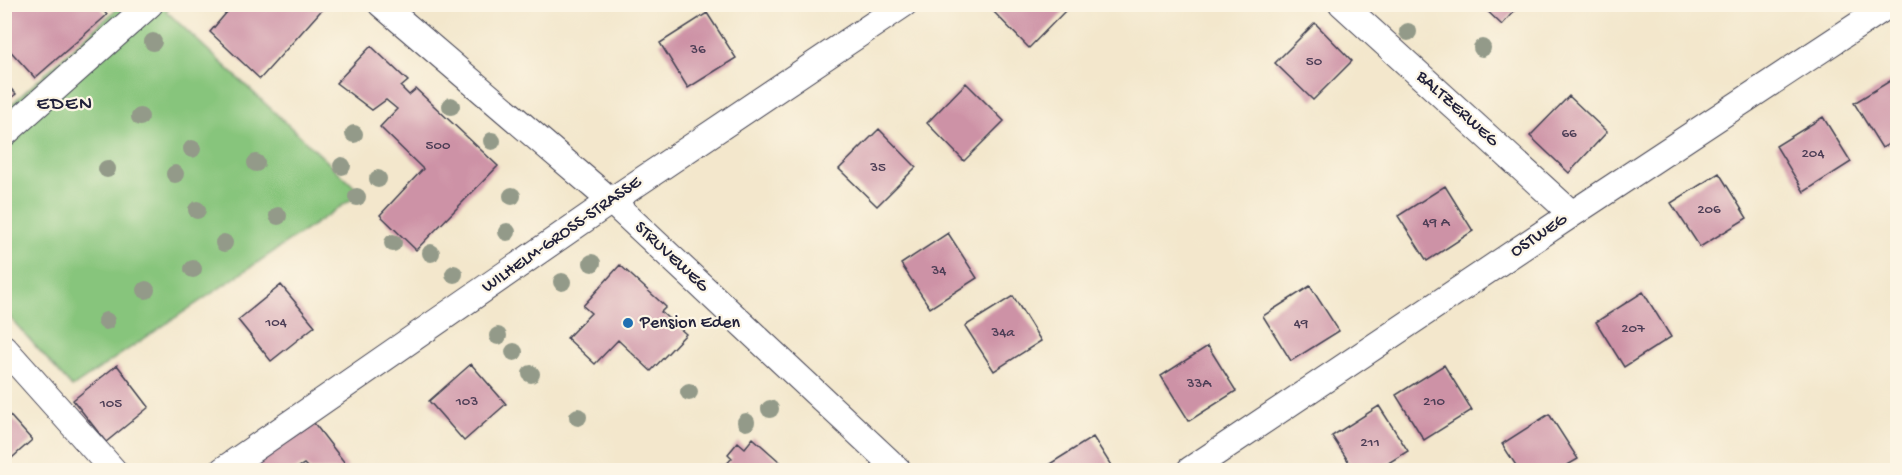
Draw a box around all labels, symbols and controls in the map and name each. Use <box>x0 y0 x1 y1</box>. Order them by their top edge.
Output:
house number: 36 <box>689 41 706 59</box>
house number: 50 <box>1306 53 1323 71</box>
street label: BALTZERWEG <box>1411 66 1503 152</box>
district label: EDEN <box>36 94 94 117</box>
house number: 66 <box>1561 125 1577 143</box>
house number: 500 <box>426 137 451 155</box>
house number: 204 <box>1802 145 1824 163</box>
house number: 35 <box>869 159 886 177</box>
street label: WILHELM-GROSS-STRASSE <box>478 172 646 298</box>
house number: 206 <box>1697 201 1721 219</box>
street label: OSTWEG <box>1507 209 1572 263</box>
house number: 49 A <box>1422 214 1451 232</box>
street label: STRUVEWEG <box>629 217 713 297</box>
house number: 34 <box>931 262 946 280</box>
place label: Pension Eden <box>639 313 741 334</box>
house number: 104 <box>264 314 287 332</box>
house number: 49 <box>1294 315 1309 333</box>
marker: Pension Eden <box>621 316 635 330</box>
house number: 207 <box>1621 320 1646 338</box>
house number: 34a <box>990 324 1015 342</box>
house number: 33A <box>1186 375 1212 393</box>
house number: 103 <box>455 393 478 411</box>
house number: 210 <box>1423 393 1445 411</box>
house number: 105 <box>99 395 122 413</box>
house number: 211 <box>1360 434 1380 452</box>

